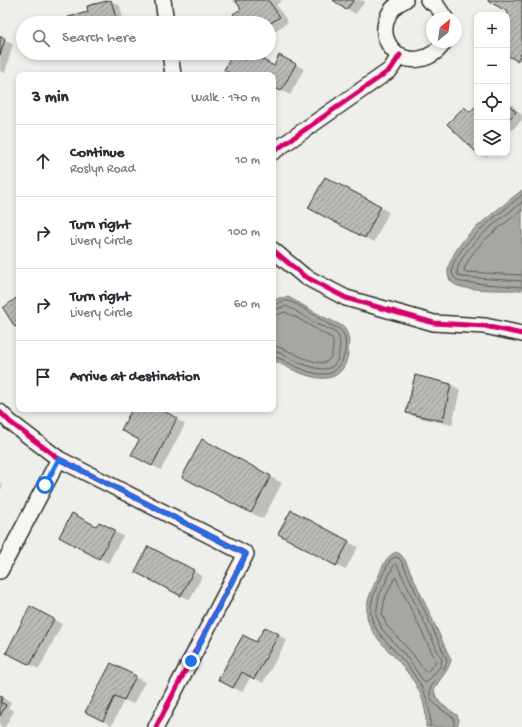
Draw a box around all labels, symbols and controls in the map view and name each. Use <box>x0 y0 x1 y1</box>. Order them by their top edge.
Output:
north arrow <box>426 12 462 48</box>
map controls <box>474 12 510 156</box>
button: + <box>474 12 510 48</box>
search box <box>16 16 276 60</box>
icon: search <box>30 27 52 49</box>
text: Search here <box>62 29 136 47</box>
button: − <box>474 48 510 84</box>
button: locate <box>474 84 510 120</box>
text: 3 min <box>32 88 69 108</box>
text: Walk · 170 m <box>191 91 260 106</box>
button: layers <box>474 120 510 156</box>
text: Continue <box>70 144 124 162</box>
icon: ahead <box>32 150 54 172</box>
text: 10 m <box>235 153 260 168</box>
text: Roslyn Road <box>70 162 135 177</box>
text: Turn right <box>70 216 130 234</box>
icon: right <box>32 222 54 244</box>
text: 100 m <box>228 225 260 240</box>
text: Livery Circle <box>70 234 133 249</box>
text: Turn right <box>70 288 130 306</box>
icon: right <box>32 294 54 316</box>
text: 60 m <box>234 297 260 312</box>
text: Livery Circle <box>70 306 133 321</box>
icon: arrive <box>32 366 54 388</box>
text: Arrive at destination <box>70 368 200 386</box>
route start <box>36 476 54 494</box>
route end <box>182 652 200 670</box>

